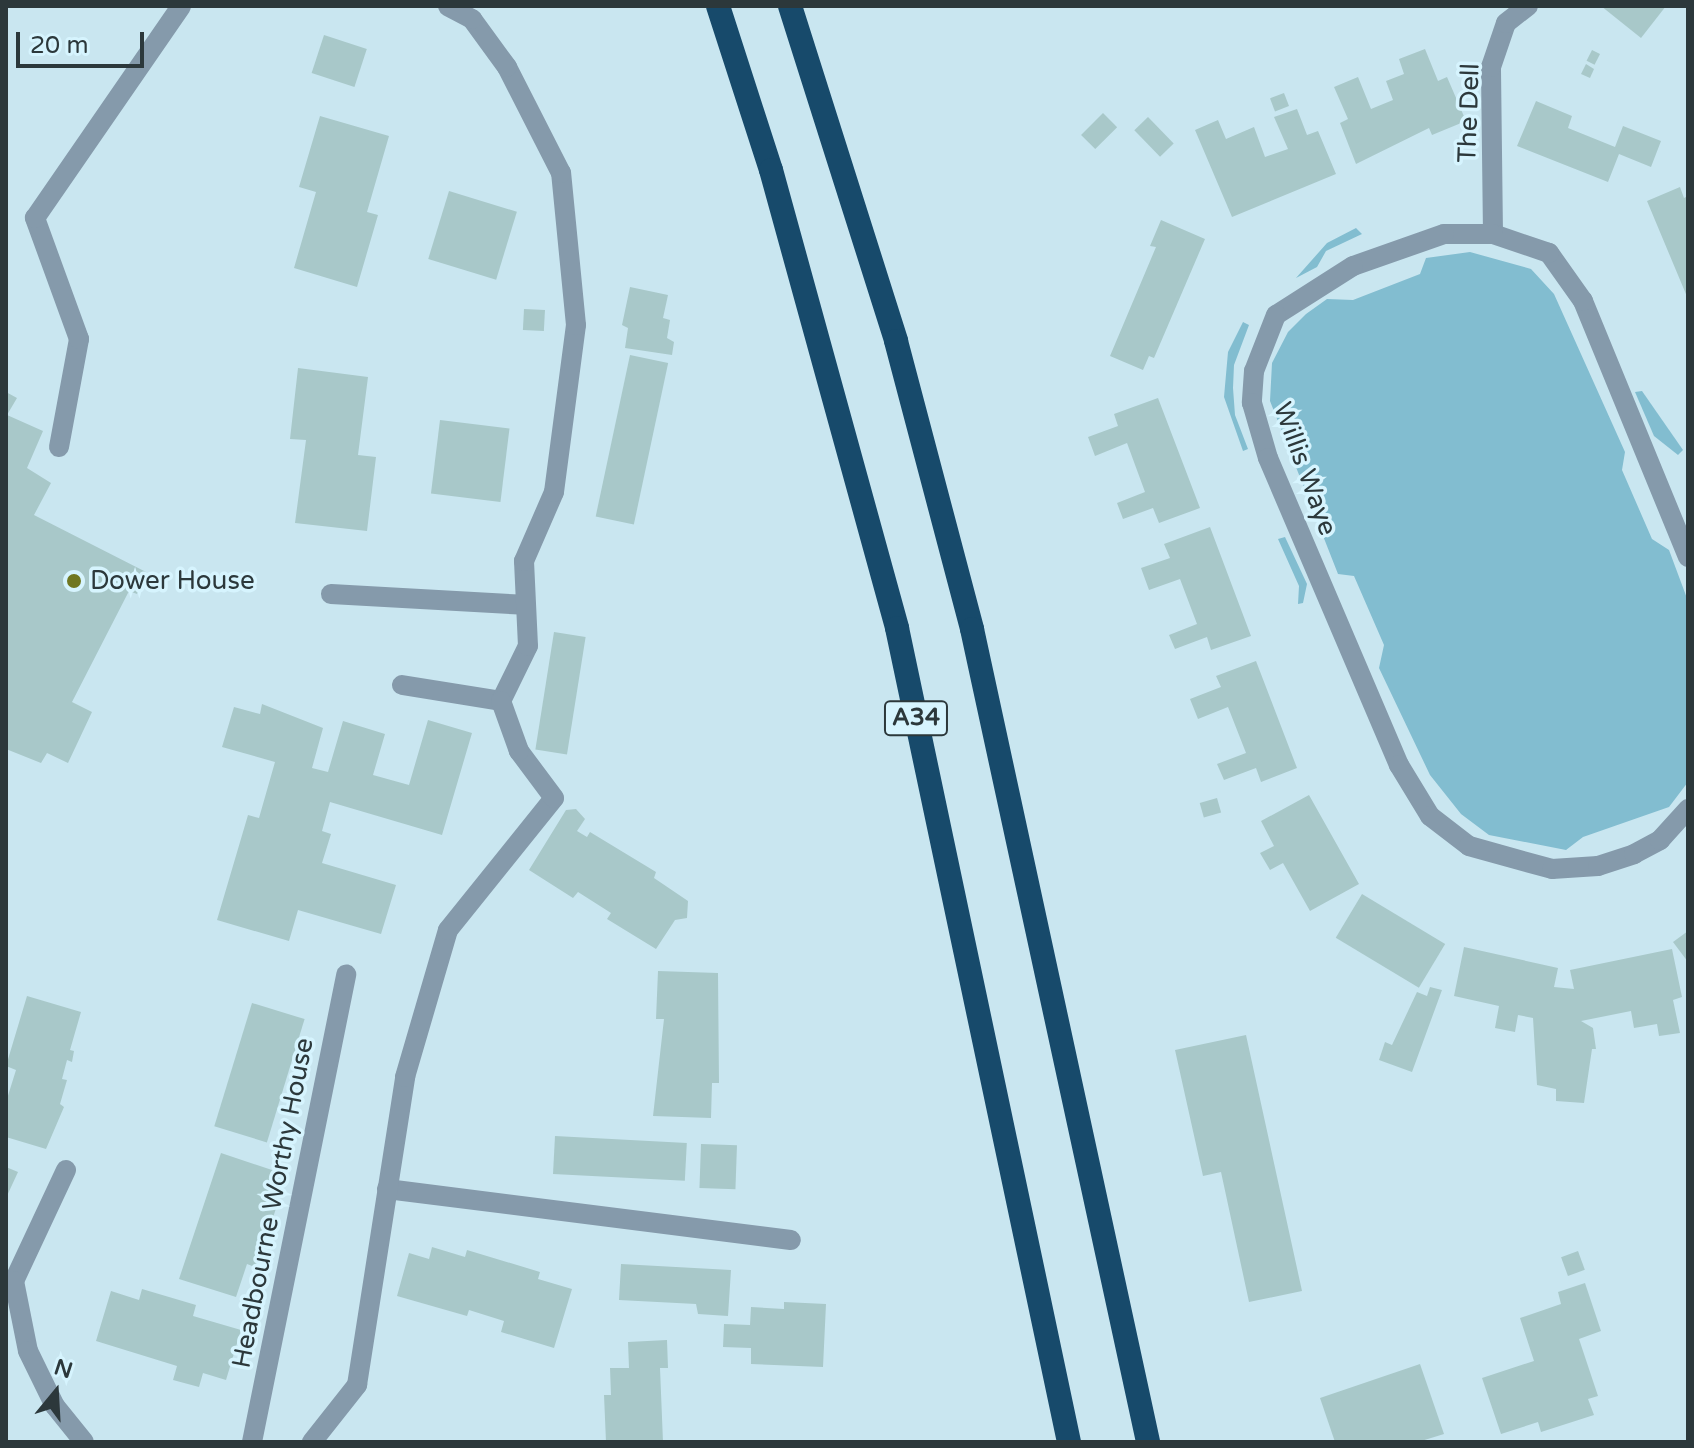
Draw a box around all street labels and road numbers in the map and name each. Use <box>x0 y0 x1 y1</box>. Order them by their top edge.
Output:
street label: The Dell <box>1452 63 1486 163</box>
street label: Willis Waye <box>1267 398 1343 540</box>
road number: A34 <box>882 698 950 738</box>
street label: Headbourne Worthy House <box>226 1035 320 1371</box>

